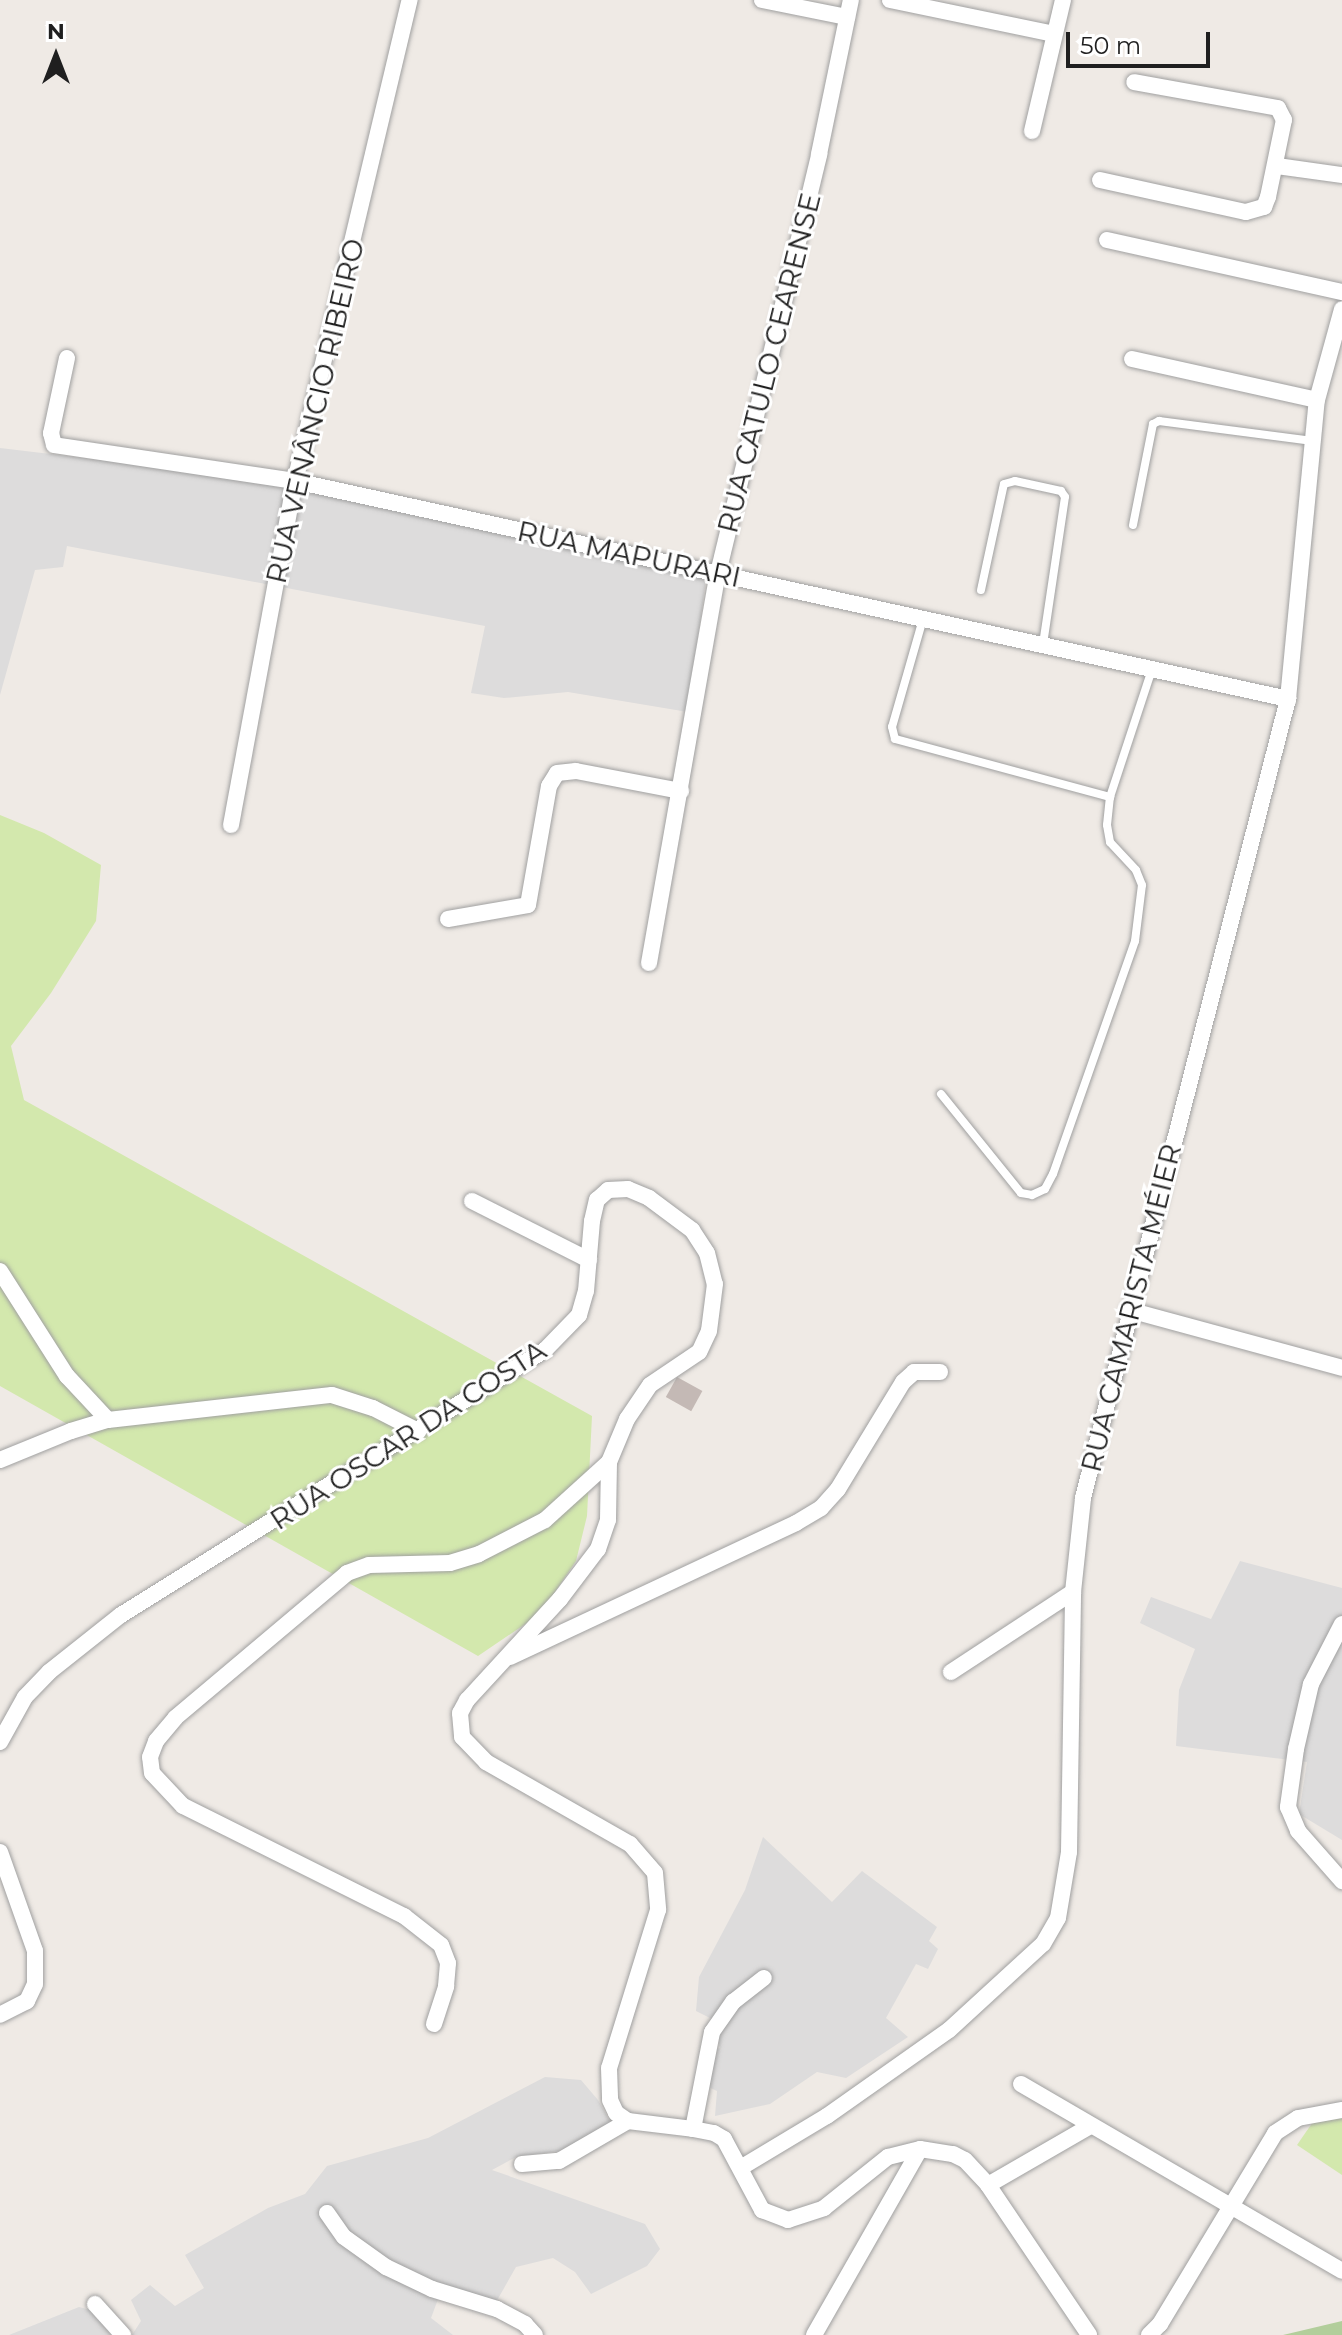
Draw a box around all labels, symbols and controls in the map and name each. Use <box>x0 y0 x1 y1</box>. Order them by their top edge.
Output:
north arrow <box>16 16 96 96</box>
scale bar <box>1070 16 1214 66</box>
text: N <box>47 18 65 45</box>
text: 50 m <box>1080 31 1141 60</box>
street label: RUA CATULO CEARENSE <box>710 190 828 536</box>
street label: RUA VENÂNCIO RIBEIRO <box>259 235 371 587</box>
street label: RUA MAPURARI <box>514 514 744 594</box>
street label: RUA CAMARISTA MÉIER <box>1074 1141 1188 1475</box>
street label: RUA OSCAR DA COSTA <box>264 1333 552 1537</box>

